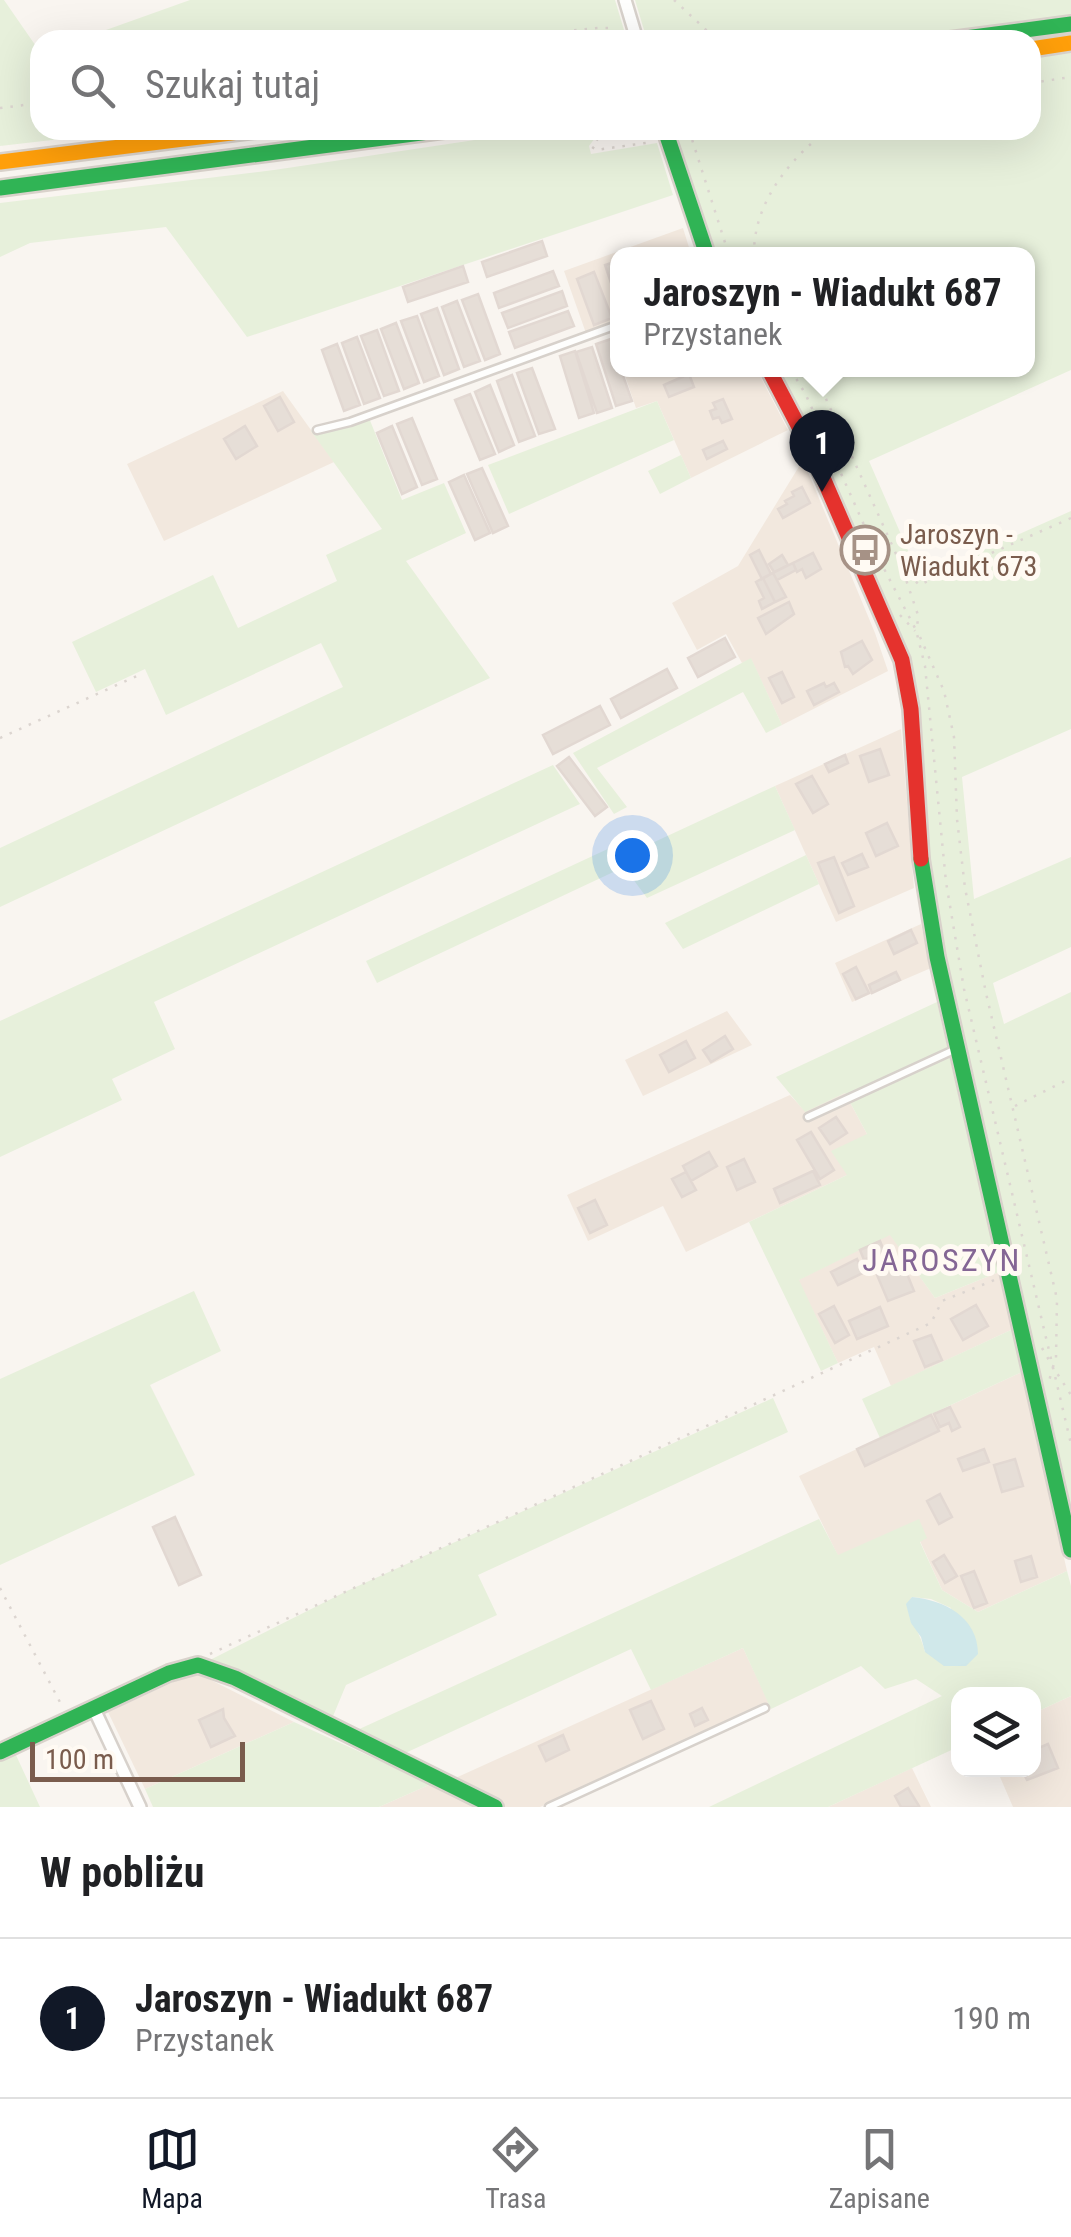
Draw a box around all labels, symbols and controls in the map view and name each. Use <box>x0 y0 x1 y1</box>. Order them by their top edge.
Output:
search box <box>30 30 1041 140</box>
icon: search <box>65 58 120 113</box>
text: Szukaj tutaj <box>145 63 320 107</box>
popup <box>610 247 1035 377</box>
text: Jaroszyn - Wiadukt 687 <box>643 271 1002 315</box>
text: Przystanek <box>643 315 783 353</box>
pin: 1 <box>790 410 854 492</box>
place label: Jaroszyn - Wiadukt 673 <box>900 518 1037 583</box>
bus stop icon: Jaroszyn - Wiadukt 673 <box>839 524 891 576</box>
your location <box>607 830 658 881</box>
district label: JAROSZYN <box>862 1241 1022 1279</box>
map controls <box>951 1687 1041 1777</box>
button: layers <box>951 1687 1041 1777</box>
scale bar <box>30 1737 245 1782</box>
text: 100 m <box>45 1743 114 1776</box>
text: W pobliżu <box>40 1848 204 1897</box>
text: Jaroszyn - Wiadukt 687 <box>135 1977 493 2021</box>
text: 1 <box>64 1999 81 2037</box>
text: 190 m <box>952 1999 1031 2037</box>
text: Przystanek <box>135 2021 274 2059</box>
tab: Mapa <box>141 2122 203 2215</box>
tab: Trasa <box>485 2122 546 2215</box>
tab: Zapisane <box>829 2122 930 2215</box>

